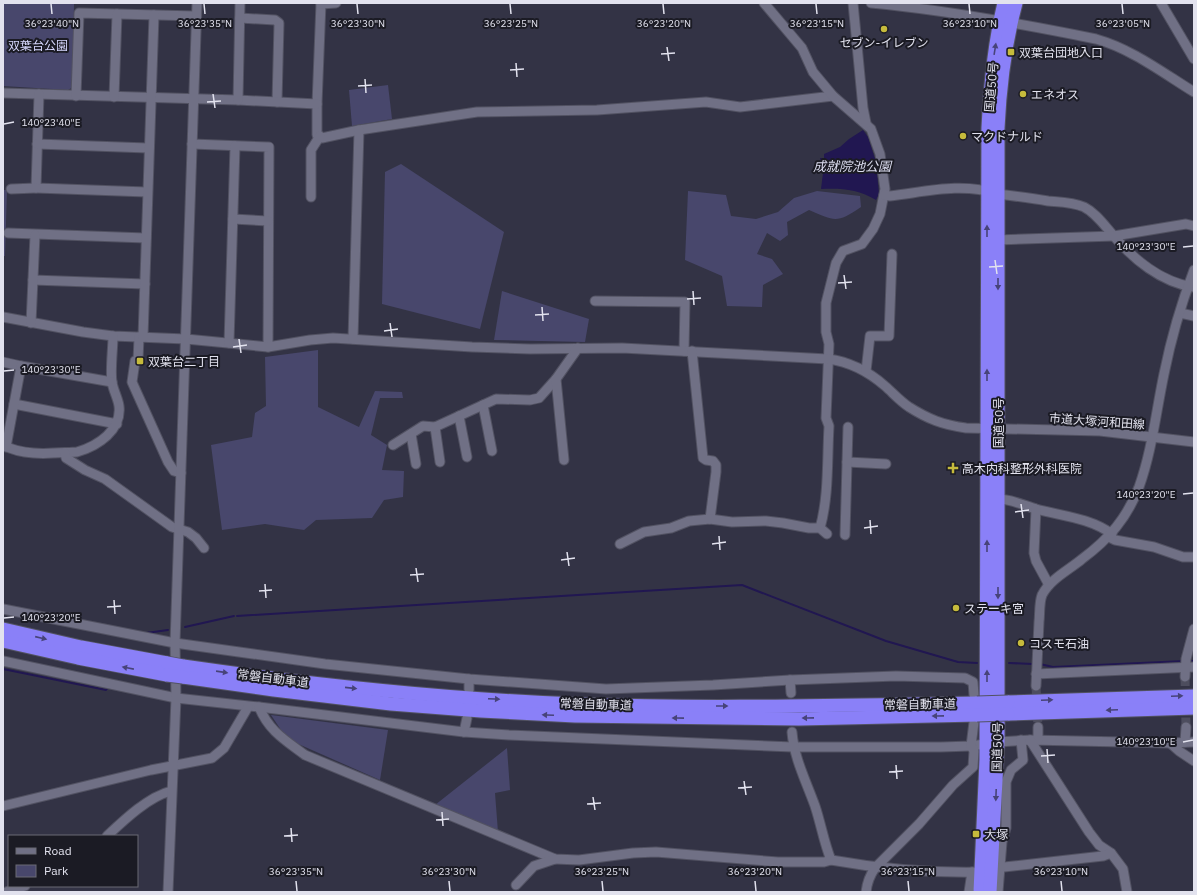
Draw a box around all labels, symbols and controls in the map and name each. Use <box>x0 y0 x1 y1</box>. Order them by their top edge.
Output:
text: 36°23'40"N <box>25 17 79 30</box>
text: 36°23'35"N <box>178 17 232 30</box>
text: 36°23'30"N <box>331 17 385 30</box>
text: 36°23'25"N <box>484 17 538 30</box>
text: 36°23'20"N <box>637 17 691 30</box>
text: 36°23'15"N <box>790 17 844 30</box>
text: 36°23'10"N <box>943 17 997 30</box>
text: 36°23'05"N <box>1096 17 1150 30</box>
marker: セブン-イレブン <box>879 24 889 34</box>
place label: セブン-イレブン <box>840 35 928 50</box>
park label: 双葉台公園 <box>8 38 68 53</box>
one-way arrow <box>993 42 999 55</box>
place label: 双葉台団地入口 <box>1019 45 1103 60</box>
marker: 双葉台団地入口 <box>1006 47 1016 57</box>
street label: 国道50号 <box>981 61 1001 113</box>
place label: エネオス <box>1031 87 1079 102</box>
marker: エネオス <box>1018 89 1028 99</box>
text: 140°23'40"E <box>21 116 81 129</box>
place label: マクドナルド <box>971 129 1043 144</box>
marker: マクドナルド <box>958 131 968 141</box>
water label: 成就院池公園 <box>813 158 893 175</box>
one-way arrow <box>984 224 990 237</box>
text: 140°23'30"E <box>1116 240 1176 253</box>
one-way arrow <box>995 278 1001 291</box>
place label: 双葉台二丁目 <box>148 354 220 369</box>
marker: 双葉台二丁目 <box>135 356 145 366</box>
text: 140°23'30"E <box>21 363 81 376</box>
one-way arrow <box>984 368 990 381</box>
street label: 国道50号 <box>991 398 1006 448</box>
street label: 市道大塚河和田線 <box>1049 410 1145 432</box>
place label: 高木内科整形外科医院 <box>962 461 1082 476</box>
marker: 高木内科整形外科医院 <box>947 462 959 474</box>
text: 140°23'20"E <box>1116 488 1176 501</box>
one-way arrow <box>984 539 990 552</box>
one-way arrow <box>995 587 1001 600</box>
place label: ステーキ宮 <box>964 601 1024 616</box>
marker: ステーキ宮 <box>951 603 961 613</box>
text: 140°23'20"E <box>21 611 81 624</box>
one-way arrow <box>35 635 47 641</box>
place label: コスモ石油 <box>1029 636 1089 651</box>
marker: コスモ石油 <box>1016 638 1026 648</box>
one-way arrow <box>122 664 135 670</box>
street label: 常磐自動車道 <box>236 666 310 690</box>
one-way arrow <box>215 669 228 675</box>
one-way arrow <box>984 669 990 682</box>
one-way arrow <box>344 685 357 691</box>
one-way arrow <box>1171 693 1183 700</box>
street label: 常磐自動車道 <box>560 695 632 713</box>
one-way arrow <box>488 696 500 703</box>
street label: 常磐自動車道 <box>884 696 956 712</box>
one-way arrow <box>1041 697 1053 704</box>
one-way arrow <box>716 703 729 709</box>
one-way arrow <box>1105 707 1118 713</box>
one-way arrow <box>542 711 554 718</box>
one-way arrow <box>932 712 944 719</box>
one-way arrow <box>671 715 684 721</box>
one-way arrow <box>802 715 814 722</box>
street label: 国道50号 <box>989 722 1005 772</box>
text: 140°23'10"E <box>1116 735 1176 748</box>
one-way arrow <box>992 789 999 801</box>
place label: 大塚 <box>984 827 1008 842</box>
marker: 大塚 <box>971 829 981 839</box>
legend <box>8 835 138 887</box>
text: Road <box>44 843 72 858</box>
text: Park <box>44 863 69 878</box>
text: 36°23'35"N <box>269 865 323 878</box>
text: 36°23'30"N <box>422 865 476 878</box>
text: 36°23'25"N <box>575 865 629 878</box>
text: 36°23'20"N <box>728 865 782 878</box>
text: 36°23'15"N <box>881 865 935 878</box>
text: 36°23'10"N <box>1034 865 1088 878</box>

